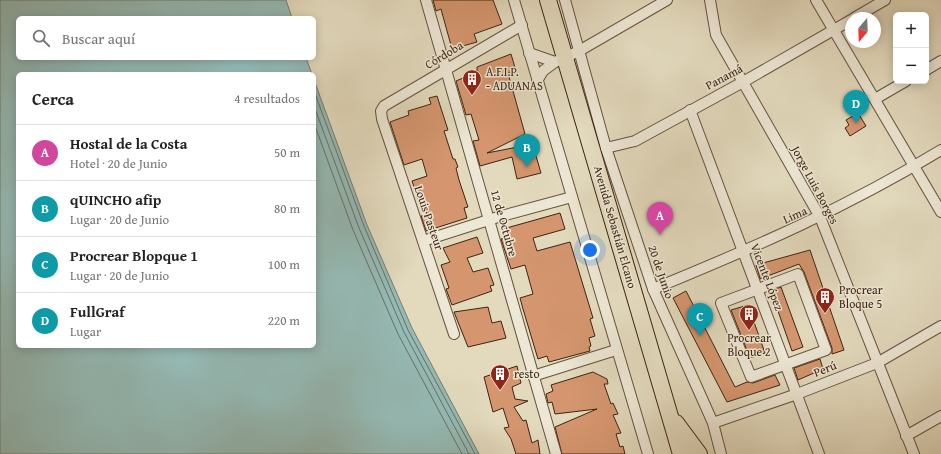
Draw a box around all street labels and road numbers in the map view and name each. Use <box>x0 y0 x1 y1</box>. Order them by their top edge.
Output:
street label: Córdoba <box>421 36 466 73</box>
street label: Panamá <box>702 60 746 93</box>
street label: Jorge Luis Borges <box>787 141 843 227</box>
street label: Avenida Sebastián Elcano <box>590 164 641 290</box>
street label: Louis Pasteur <box>410 183 449 253</box>
street label: 12 de Octubre <box>487 187 522 259</box>
street label: Lima <box>780 202 810 227</box>
street label: Vicente López <box>747 241 788 313</box>
street label: 20 de Junio <box>644 243 679 301</box>
street label: Perú <box>811 356 839 381</box>

